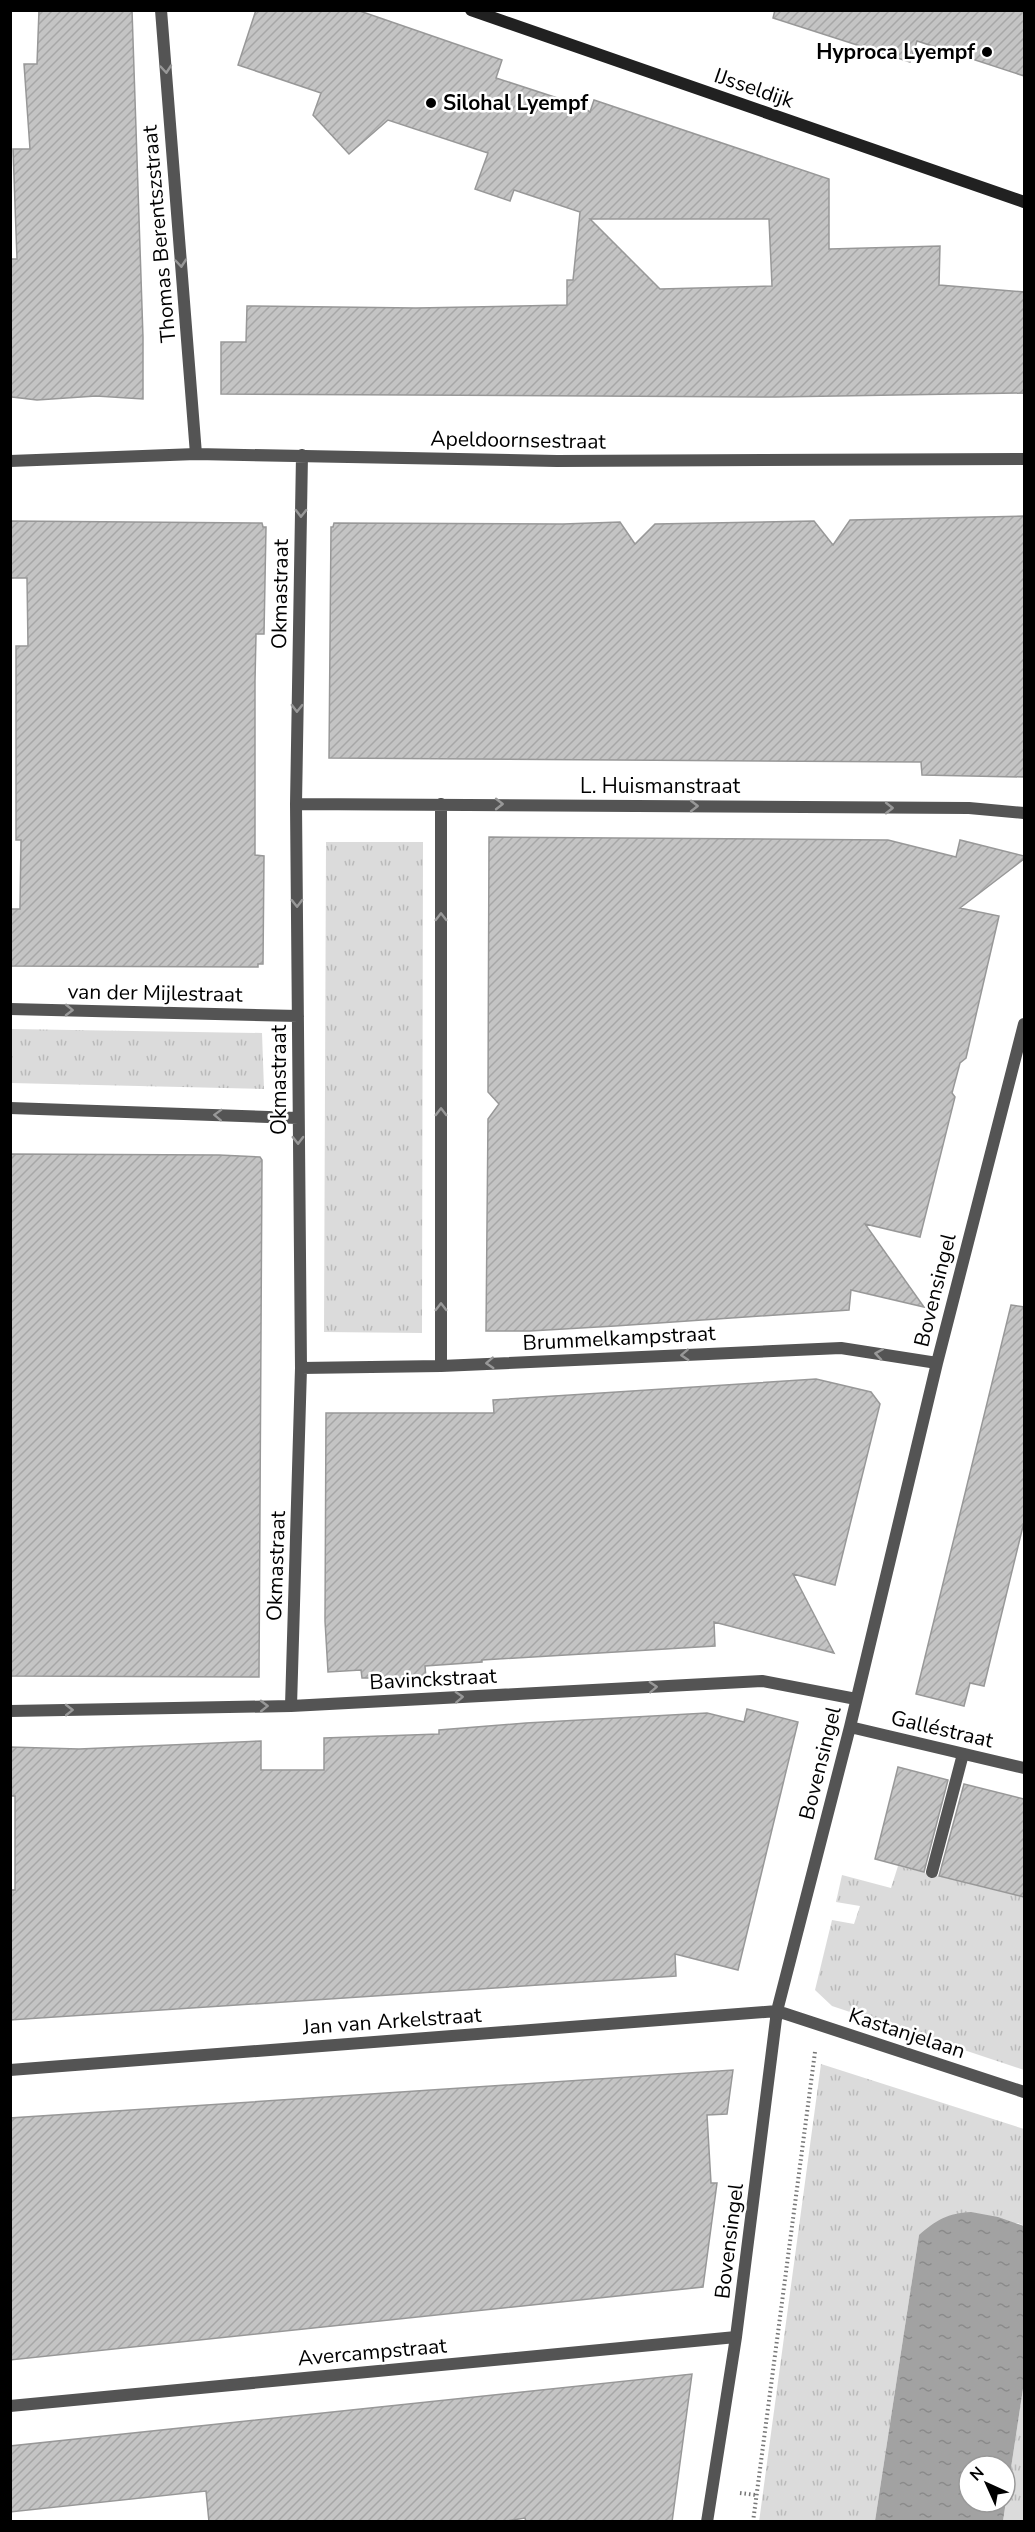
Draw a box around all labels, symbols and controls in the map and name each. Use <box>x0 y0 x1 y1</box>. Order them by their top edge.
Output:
place label: Hyproca Lyempf <box>816 38 975 66</box>
marker: Hyproca Lyempf <box>980 45 994 59</box>
street label: IJsseldijk <box>711 61 798 115</box>
one-way arrow <box>159 64 172 73</box>
place label: Silohal Lyempf <box>443 89 588 117</box>
marker: Silohal Lyempf <box>424 96 438 110</box>
street label: Thomas Berentszstraat <box>135 124 182 344</box>
one-way arrow <box>174 259 187 268</box>
street label: Apeldoornsestraat <box>430 424 607 456</box>
one-way arrow <box>295 509 307 518</box>
street label: Okmastraat <box>265 538 295 649</box>
one-way arrow <box>291 704 304 713</box>
street label: L. Huismanstraat <box>580 772 741 800</box>
one-way arrow <box>495 798 504 811</box>
one-way arrow <box>690 800 699 812</box>
one-way arrow <box>885 802 894 814</box>
one-way arrow <box>291 899 303 908</box>
one-way arrow <box>435 913 447 922</box>
street label: van der Mijlestraat <box>67 977 243 1009</box>
one-way arrow <box>64 1004 73 1017</box>
street label: Okmastraat <box>265 1024 293 1135</box>
one-way arrow <box>435 1108 447 1117</box>
one-way arrow <box>214 1109 223 1121</box>
one-way arrow <box>292 1136 304 1145</box>
street label: Bovensingel <box>907 1230 963 1350</box>
one-way arrow <box>435 1303 447 1312</box>
street label: Brummelkampstraat <box>522 1319 717 1357</box>
one-way arrow <box>680 1348 689 1361</box>
one-way arrow <box>874 1348 884 1360</box>
one-way arrow <box>485 1357 494 1370</box>
street label: Okmastraat <box>260 1510 292 1622</box>
street label: Bavinckstraat <box>369 1662 498 1696</box>
one-way arrow <box>649 1680 658 1693</box>
one-way arrow <box>454 1690 463 1703</box>
one-way arrow <box>259 1700 268 1712</box>
street label: Bovensingel <box>792 1703 848 1823</box>
one-way arrow <box>64 1704 73 1716</box>
street label: Galléstraat <box>888 1704 997 1755</box>
street label: Jan van Arkelstraat <box>301 2001 483 2041</box>
street label: Kastanjelaan <box>845 2001 969 2065</box>
street label: Bovensingel <box>708 2181 750 2300</box>
street label: Avercampstraat <box>296 2331 448 2372</box>
north arrow <box>957 2454 1017 2514</box>
text: N <box>965 2462 989 2486</box>

